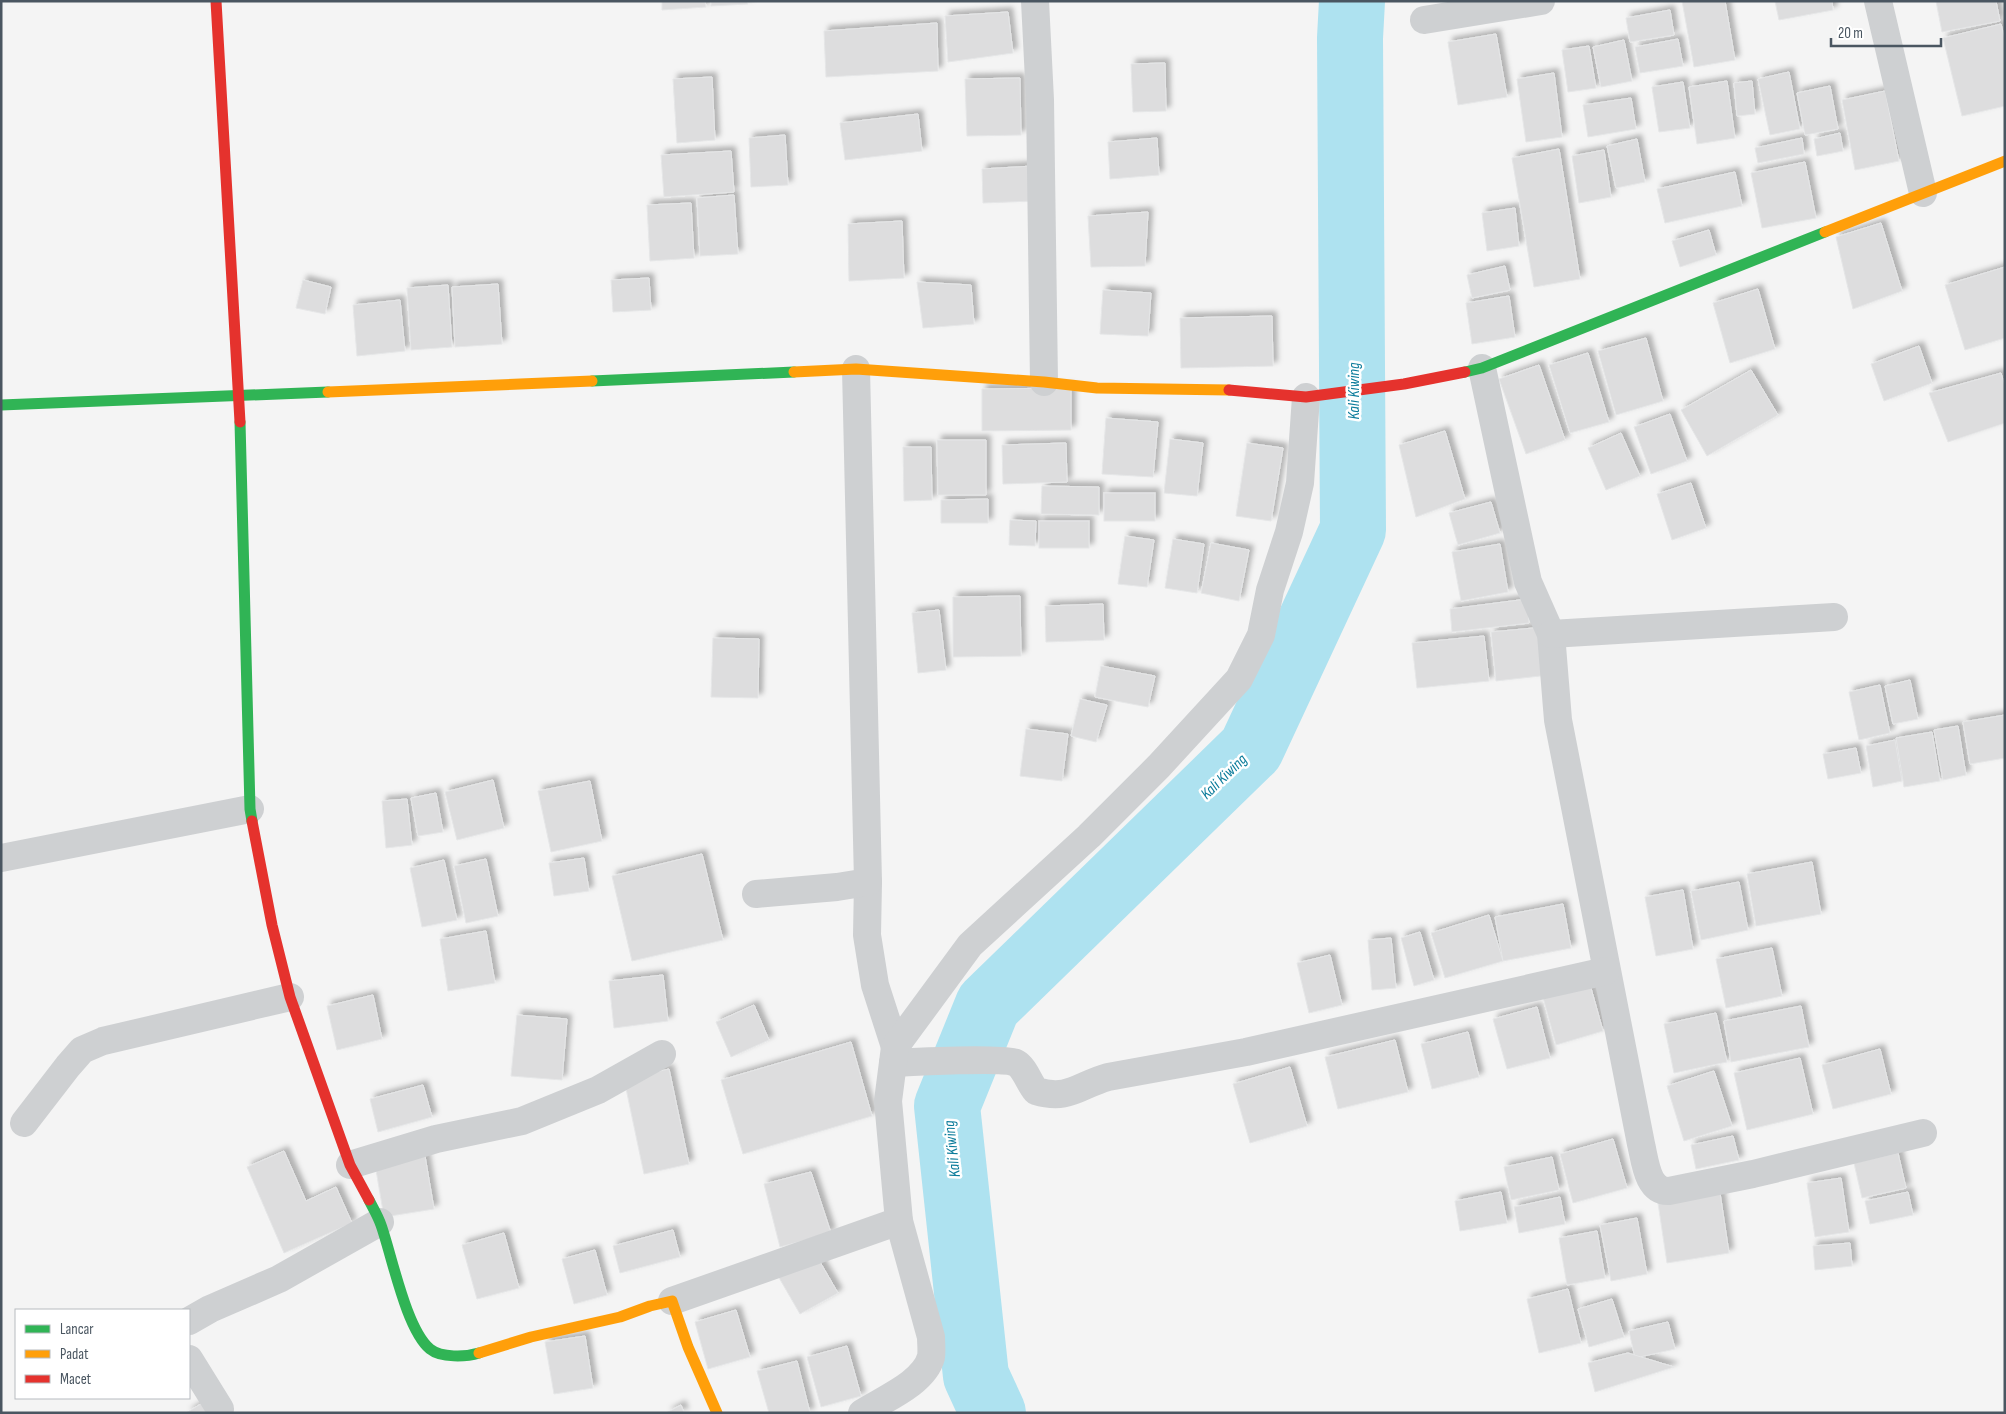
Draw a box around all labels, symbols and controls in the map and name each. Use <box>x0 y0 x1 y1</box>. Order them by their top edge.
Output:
scale bar <box>1831 15 1941 47</box>
text: 20 m <box>1838 24 1863 43</box>
water label: Kali Kiwing <box>1345 362 1364 420</box>
water label: Kali Kiwing <box>1197 750 1252 804</box>
water label: Kali Kiwing <box>940 1119 965 1178</box>
legend <box>15 1309 190 1399</box>
text: Lancar <box>60 1320 94 1339</box>
text: Padat <box>60 1345 89 1364</box>
text: Macet <box>60 1370 92 1389</box>

